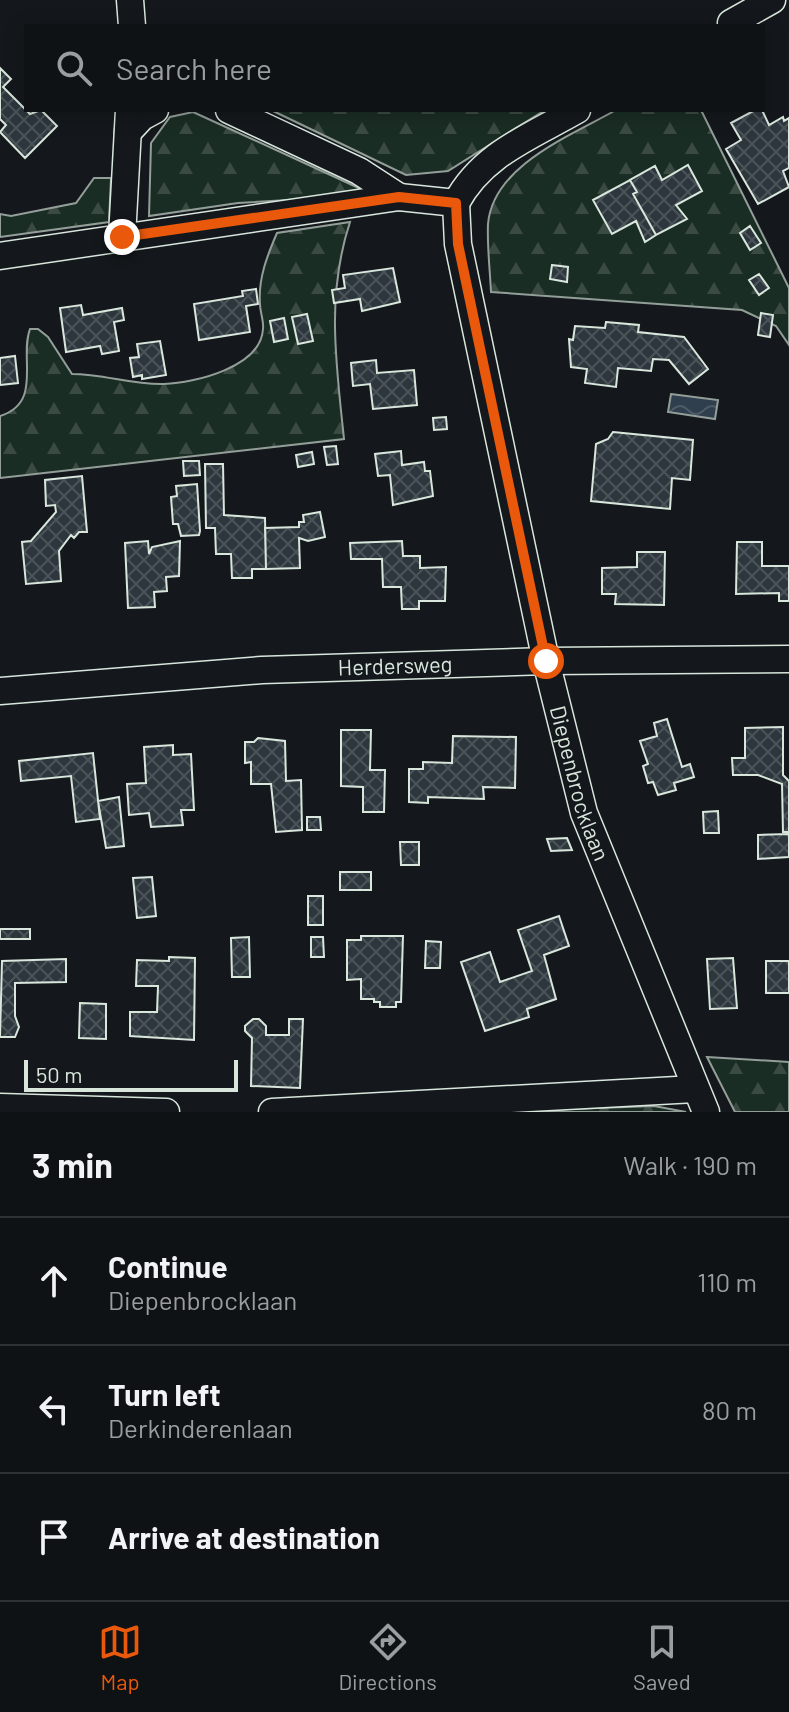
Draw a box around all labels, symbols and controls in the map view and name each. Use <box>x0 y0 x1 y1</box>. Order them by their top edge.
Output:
search box <box>24 24 765 112</box>
icon: search <box>52 46 96 90</box>
text: Search here <box>116 50 272 86</box>
route end <box>104 219 140 255</box>
route start <box>528 643 564 679</box>
street label: Herdersweg <box>337 650 453 680</box>
street label: Diepenbrocklaan <box>546 703 616 864</box>
scale bar <box>24 1056 238 1092</box>
text: 50 m <box>36 1061 82 1087</box>
text: 3 min <box>32 1144 113 1185</box>
text: Walk · 190 m <box>623 1149 757 1180</box>
text: Continue <box>108 1248 228 1284</box>
icon: ahead <box>32 1259 76 1303</box>
text: 110 m <box>697 1266 757 1297</box>
text: Diepenbrocklaan <box>108 1284 297 1315</box>
text: Turn left <box>108 1376 221 1412</box>
icon: left <box>32 1387 76 1431</box>
text: 80 m <box>702 1394 757 1425</box>
text: Derkinderenlaan <box>108 1412 293 1443</box>
icon: arrive <box>32 1515 76 1559</box>
text: Arrive at destination <box>108 1519 380 1555</box>
tab: Map <box>98 1620 142 1694</box>
tab: Directions <box>338 1620 437 1694</box>
tab: Saved <box>633 1620 691 1694</box>

